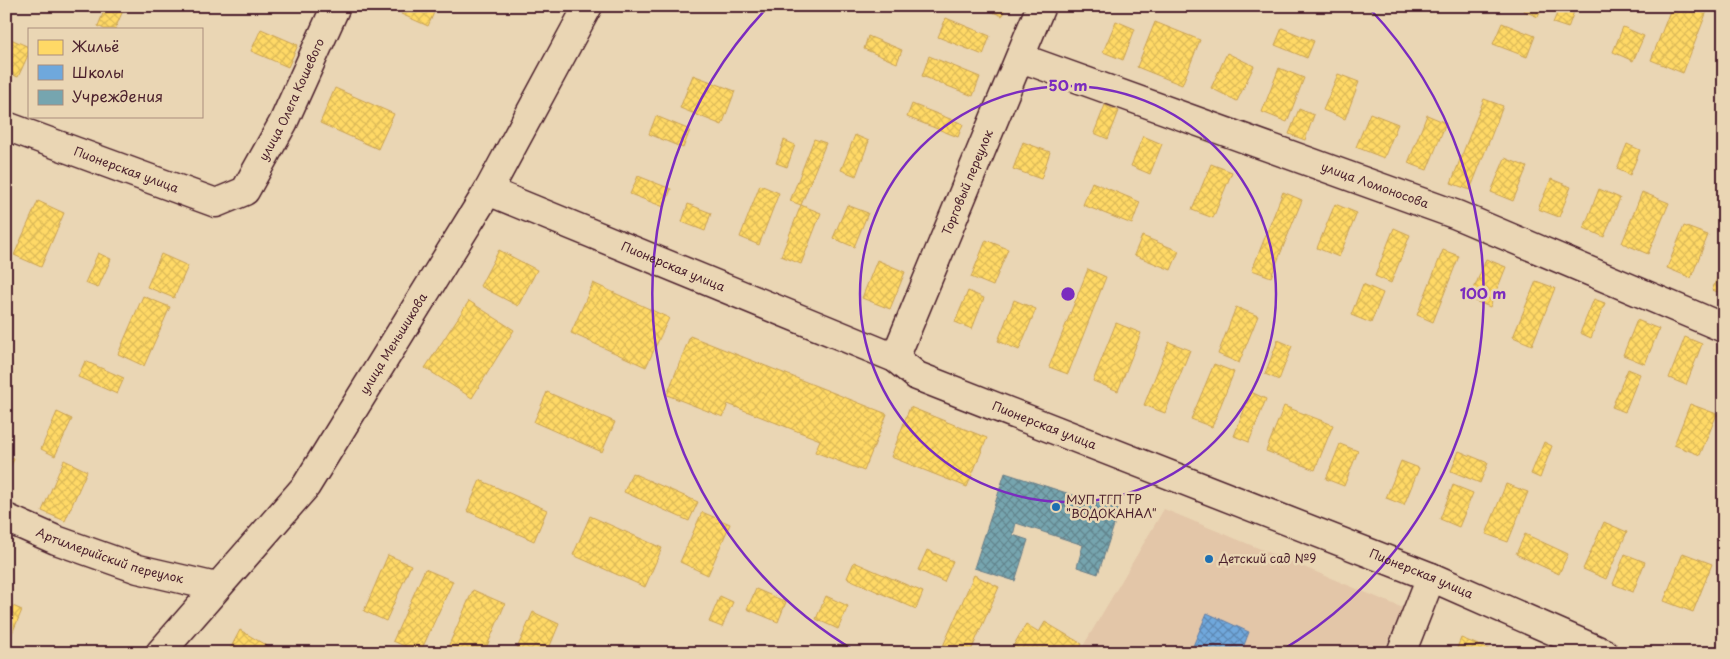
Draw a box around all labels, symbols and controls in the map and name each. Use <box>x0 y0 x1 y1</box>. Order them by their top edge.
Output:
legend <box>28 28 202 118</box>
text: Жильё <box>71 34 119 57</box>
street label: улица Олега Кошевого <box>254 35 328 164</box>
text: Школы <box>72 60 124 83</box>
text: 50 m <box>1049 73 1087 96</box>
text: Учреждения <box>72 84 163 107</box>
street label: Торговый переулок <box>937 126 997 238</box>
street label: Пионерская улица <box>72 142 182 197</box>
street label: улица Ломоносова <box>1319 157 1432 212</box>
street label: Пионерская улица <box>619 237 728 295</box>
text: 100 m <box>1460 281 1506 304</box>
centre of rings <box>1059 285 1077 303</box>
street label: улица Меньшикова <box>355 289 431 397</box>
street label: Пионерская улица <box>990 396 1100 454</box>
place label: МУП ТГП ТР "ВОДОКАНАЛ" <box>1066 490 1157 522</box>
marker: МУП ТГП ТР "ВОДОКАНАЛ" <box>1050 501 1062 513</box>
street label: Артиллерийский переулок <box>34 522 187 587</box>
street label: Пионерская улица <box>1367 544 1477 603</box>
place label: Детский сад №9 <box>1218 549 1316 567</box>
marker: Детский сад №9 <box>1203 553 1215 565</box>

